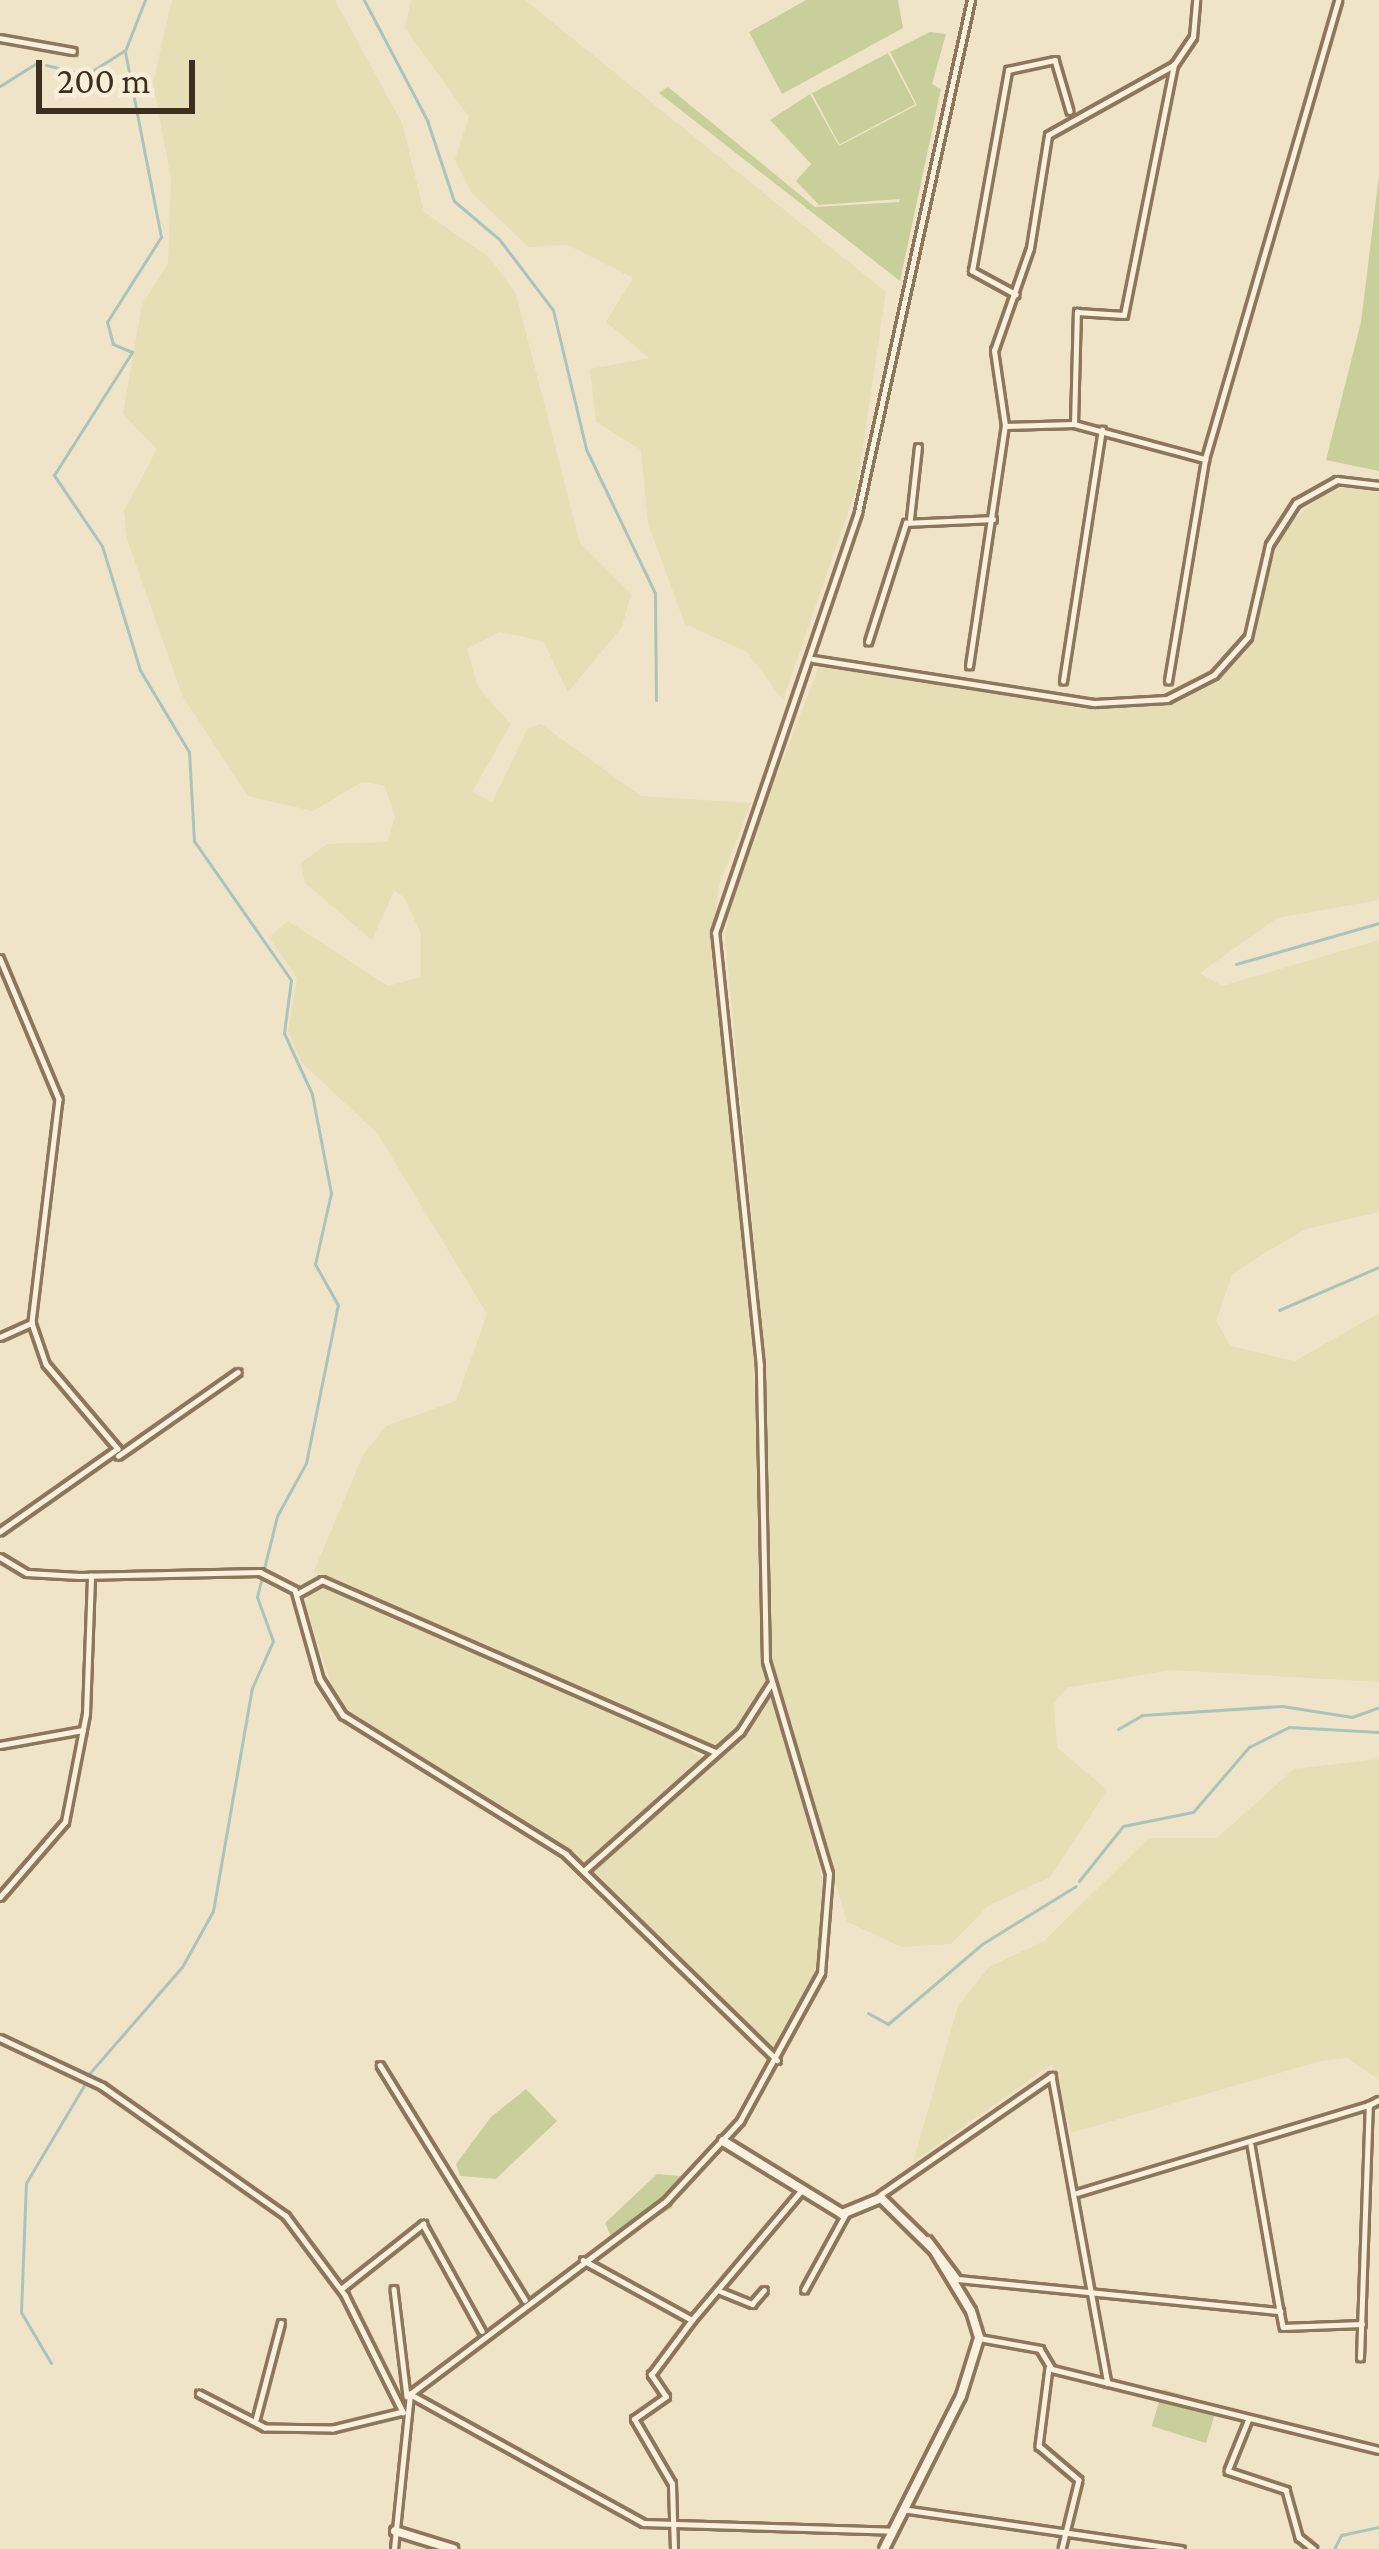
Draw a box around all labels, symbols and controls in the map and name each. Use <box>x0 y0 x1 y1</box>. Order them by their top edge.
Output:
scale bar <box>42 36 201 110</box>
text: 200 m <box>57 61 151 101</box>

